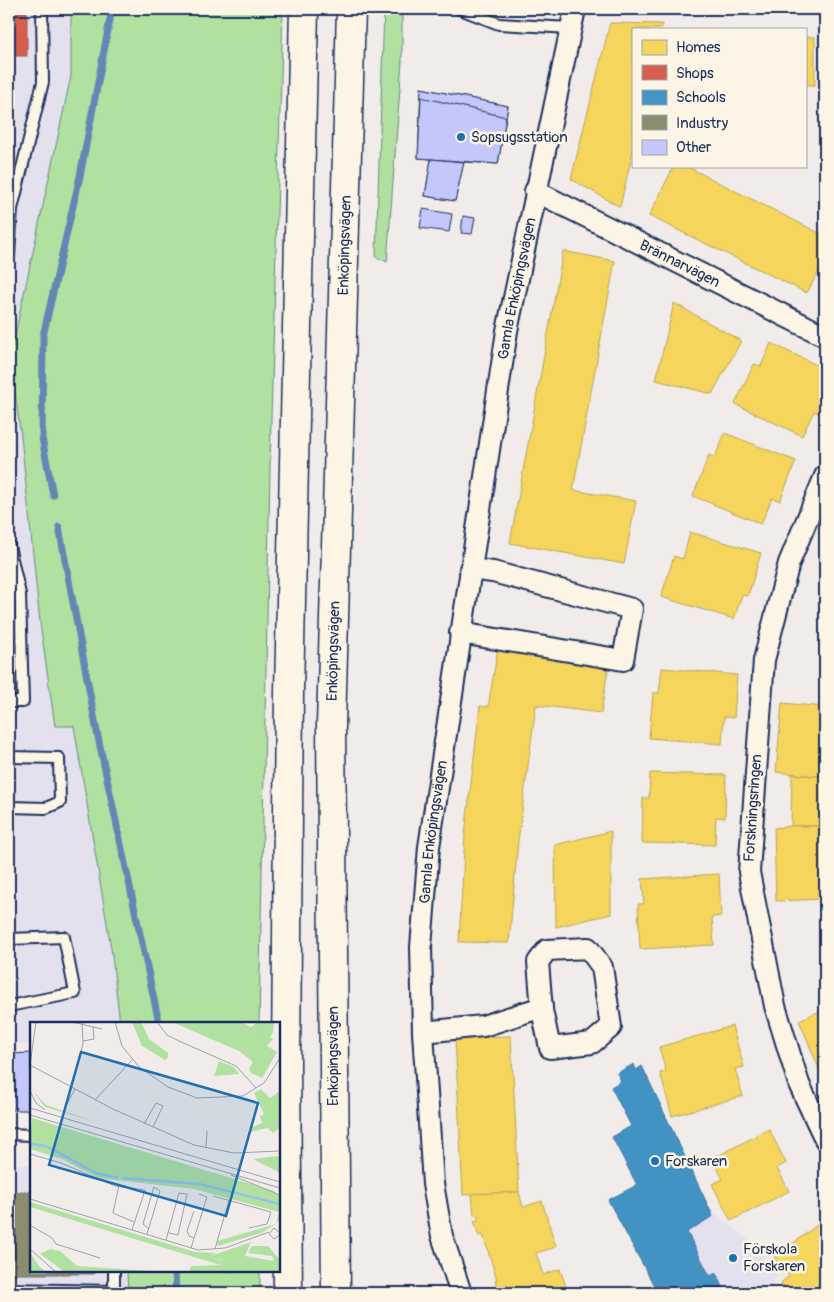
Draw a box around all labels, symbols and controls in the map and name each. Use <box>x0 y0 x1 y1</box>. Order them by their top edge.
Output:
legend <box>632 28 806 168</box>
text: Homes <box>676 38 721 57</box>
text: Shops <box>676 64 714 83</box>
text: Schools <box>676 88 726 107</box>
text: Industry <box>676 114 729 133</box>
place label: Sopsugsstation <box>471 128 568 147</box>
marker: Sopsugsstation <box>455 131 467 143</box>
text: Other <box>676 138 712 157</box>
street label: Enköpingsvägen <box>334 195 355 296</box>
street label: Gamla Enköpingsvägen <box>493 216 540 361</box>
street label: Brännarvägen <box>637 235 723 291</box>
street label: Enköpingsvägen <box>322 601 344 701</box>
street label: Forskningsringen <box>740 754 766 862</box>
street label: Gamla Enköpingsvägen <box>415 759 451 904</box>
street label: Enköpingsvägen <box>324 1006 343 1106</box>
inset map <box>30 1022 280 1272</box>
place label: Forskaren <box>665 1152 727 1171</box>
marker: Forskaren <box>649 1155 661 1167</box>
place label: Förskola Forskaren <box>743 1240 805 1276</box>
marker: Förskola Forskaren <box>727 1252 739 1264</box>

